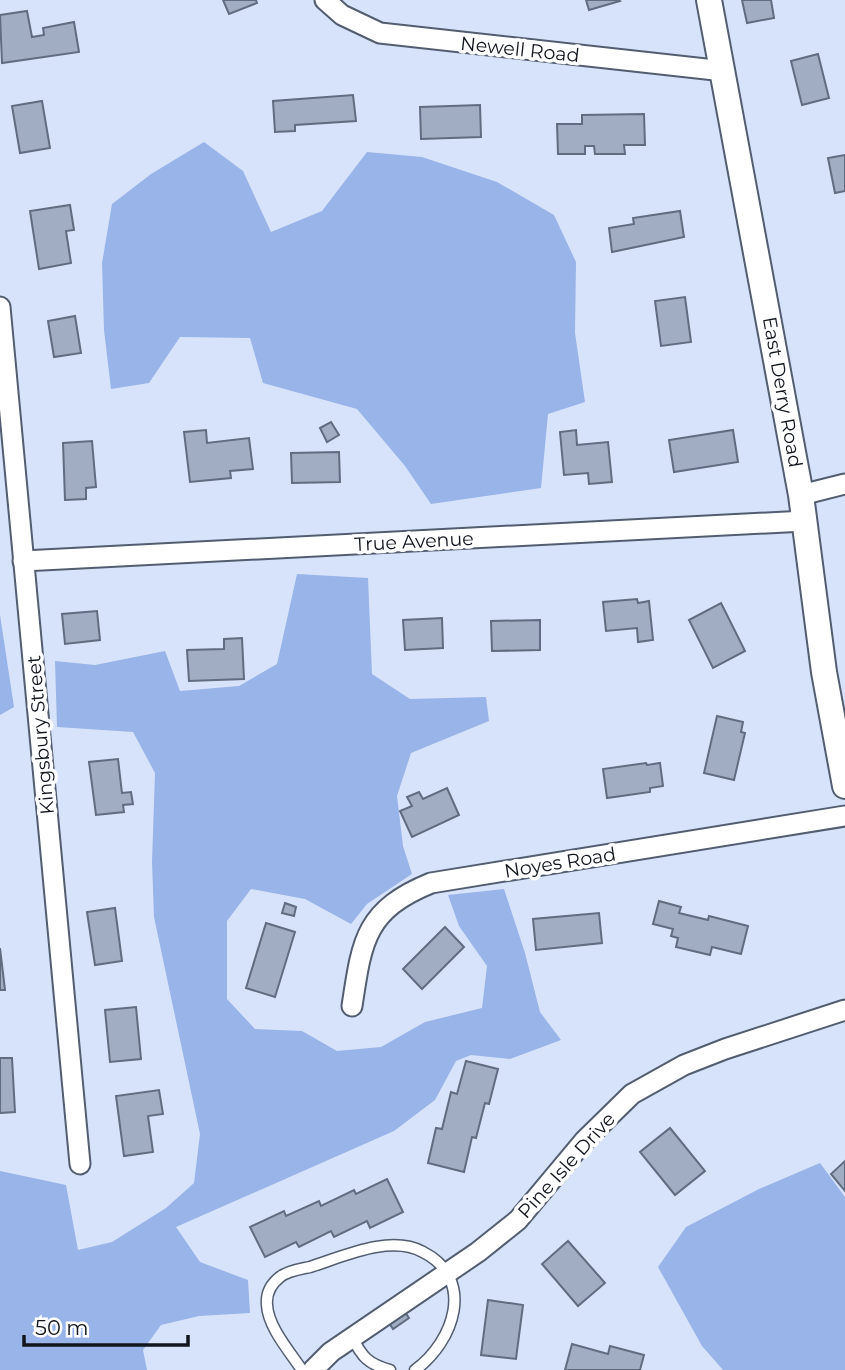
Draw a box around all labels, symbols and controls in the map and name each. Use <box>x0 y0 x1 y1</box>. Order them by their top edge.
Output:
street label: Newell Road <box>459 32 581 67</box>
street label: East Derry Road <box>758 315 807 469</box>
street label: True Avenue <box>354 527 474 556</box>
street label: Kingsbury Street <box>22 654 59 815</box>
street label: Noyes Road <box>503 842 617 883</box>
street label: Pine Isle Drive <box>513 1108 620 1223</box>
scale bar <box>24 1304 189 1348</box>
text: 50 m <box>35 1315 89 1340</box>

